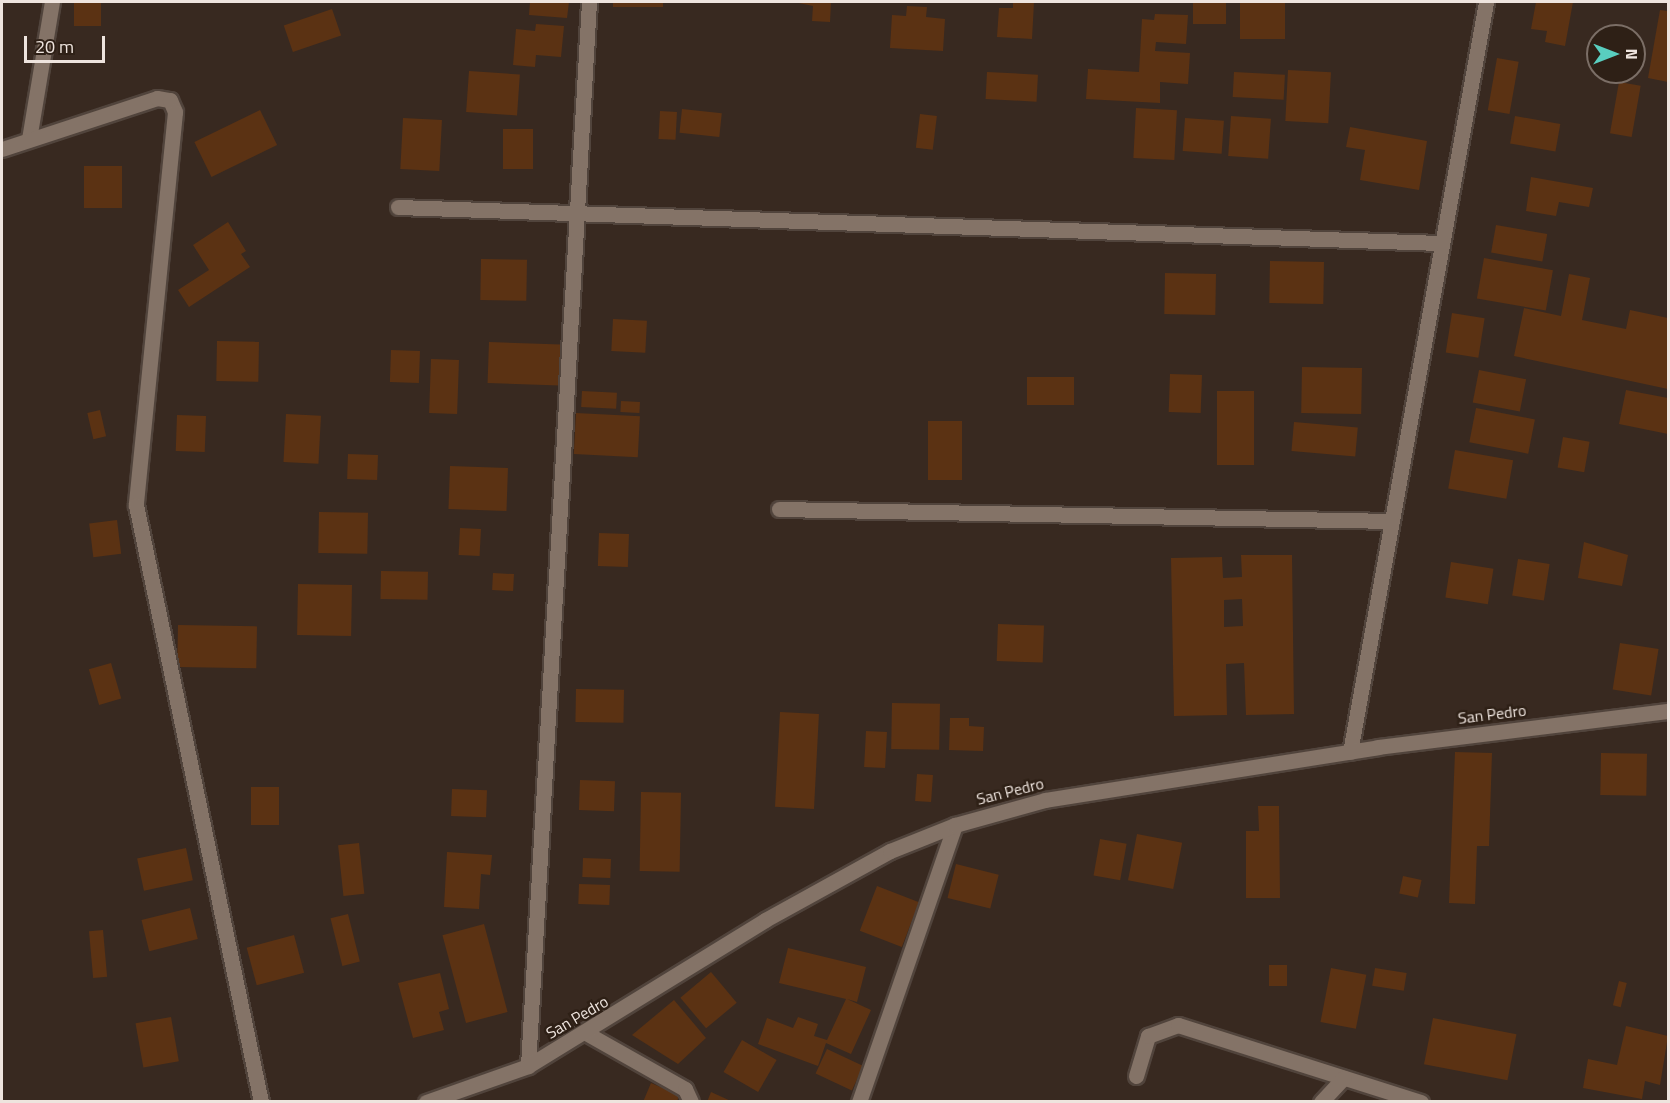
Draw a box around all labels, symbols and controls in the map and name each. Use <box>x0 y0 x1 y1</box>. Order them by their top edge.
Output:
scale bar <box>27 24 108 62</box>
north arrow <box>1586 24 1646 84</box>
text: 20 m <box>35 33 74 60</box>
text: N <box>1620 48 1644 60</box>
street label: San Pedro <box>1457 700 1527 728</box>
street label: San Pedro <box>974 773 1046 809</box>
street label: San Pedro <box>542 992 612 1042</box>

